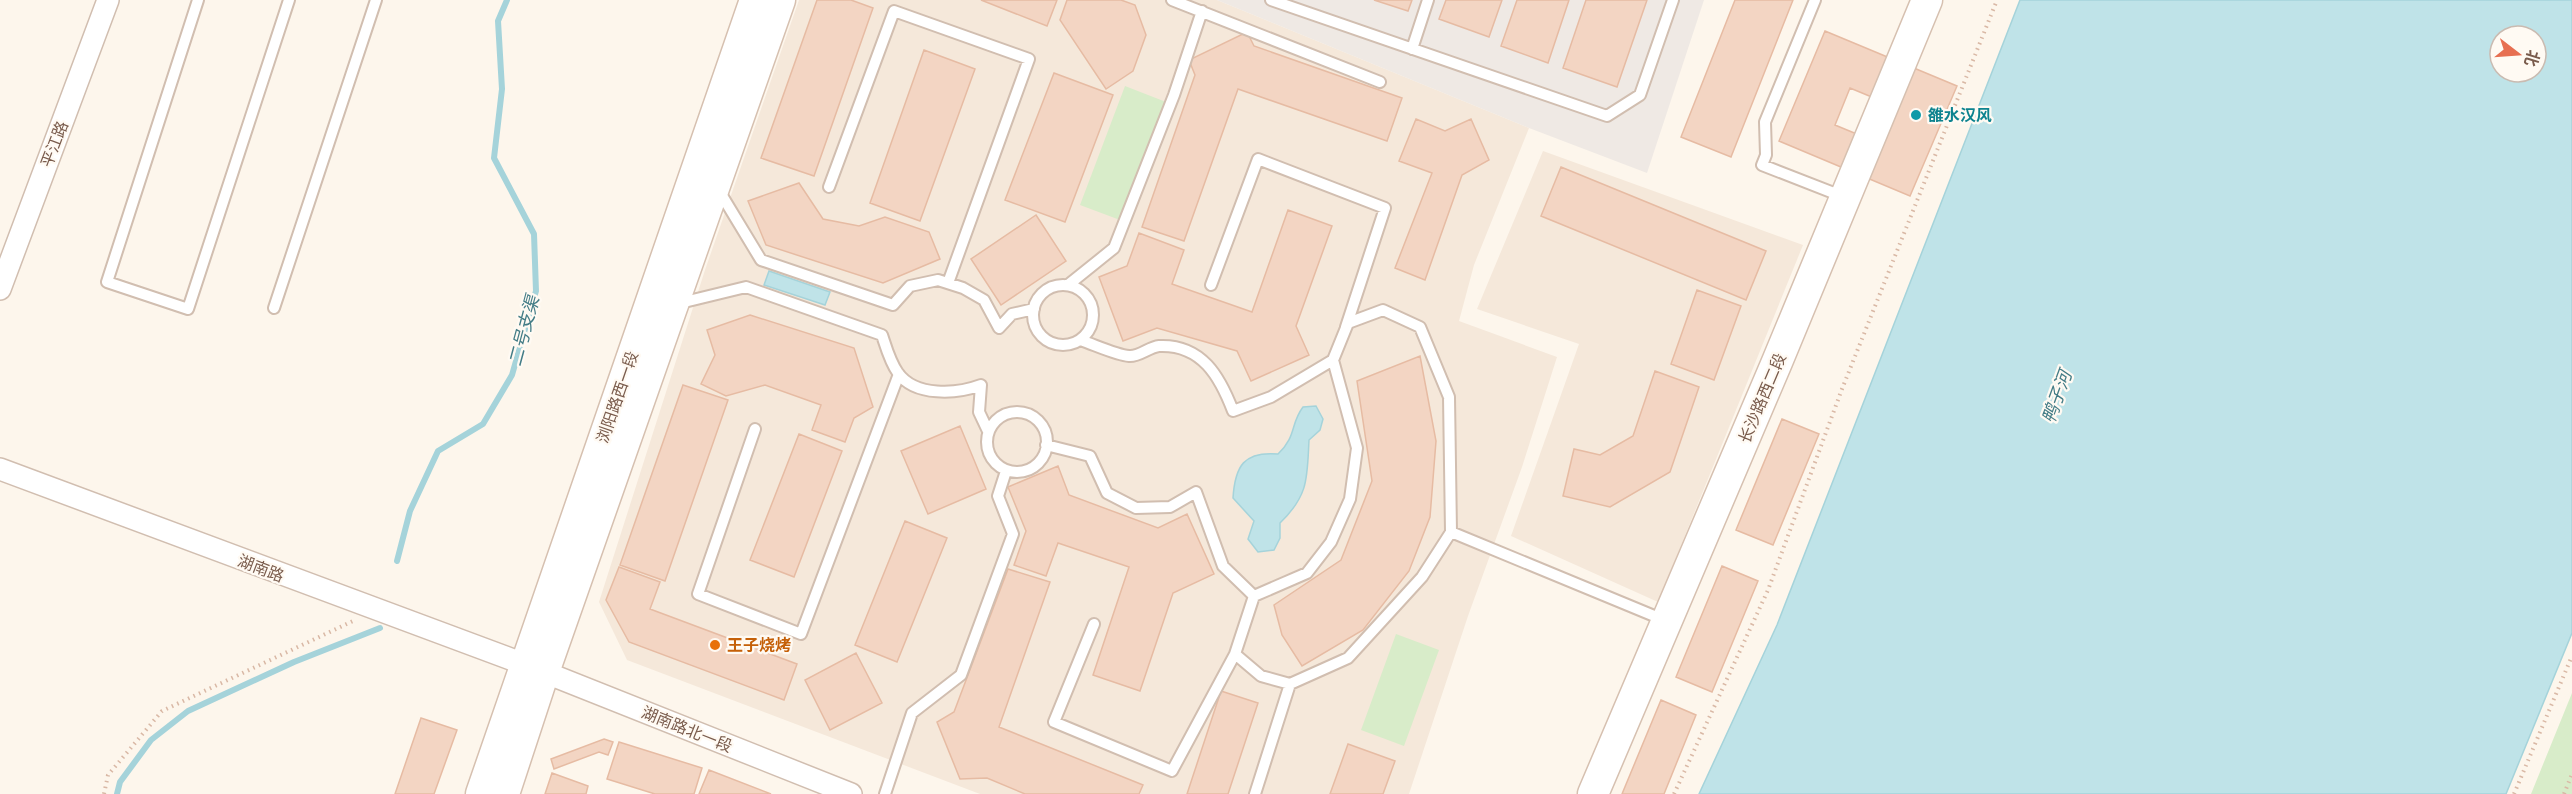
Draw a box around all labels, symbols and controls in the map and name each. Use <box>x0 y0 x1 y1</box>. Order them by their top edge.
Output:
north arrow <box>2488 24 2548 84</box>
text: 北 <box>2520 48 2543 69</box>
place label: 雒水汉风 <box>1928 106 1992 125</box>
marker: 雒水汉风 <box>1909 108 1923 122</box>
street label: 平江路 <box>37 118 72 170</box>
water label: 二号支渠 <box>504 290 544 368</box>
street label: 浏阳路西一段 <box>593 349 642 446</box>
street label: 长沙路西二段 <box>1735 350 1790 446</box>
water label: 鸭子河 <box>2037 365 2077 426</box>
street label: 湖南路 <box>235 551 287 586</box>
place label: 王子烧烤 <box>727 636 791 655</box>
marker: 王子烧烤 <box>708 638 722 652</box>
street label: 湖南路北一段 <box>639 703 735 756</box>

